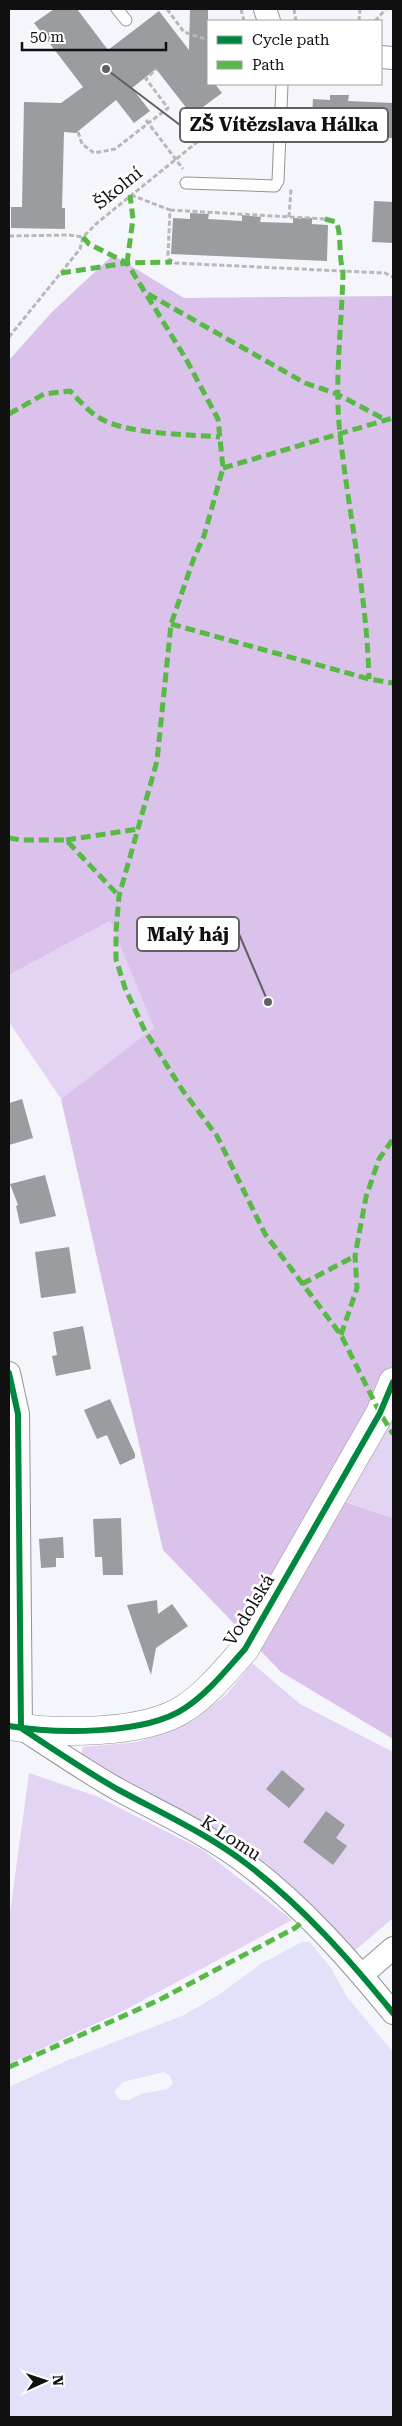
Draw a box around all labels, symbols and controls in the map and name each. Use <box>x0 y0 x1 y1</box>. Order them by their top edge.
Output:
scale bar <box>22 20 166 52</box>
legend <box>207 20 382 85</box>
text: 50 m <box>30 28 65 46</box>
text: Cycle path <box>252 31 330 49</box>
text: Path <box>252 56 285 74</box>
callout: ZŠ Vítězslava Hálka <box>180 108 388 142</box>
text: ZŠ Vítězslava Hálka <box>190 113 378 136</box>
street label: Školní <box>89 162 146 213</box>
callout: Malý háj <box>137 917 239 951</box>
text: Malý háj <box>147 923 229 946</box>
street label: Vodolská <box>219 1570 278 1649</box>
street label: K Lomu <box>197 1810 265 1865</box>
north arrow <box>20 2356 70 2406</box>
text: N <box>50 2375 66 2386</box>

